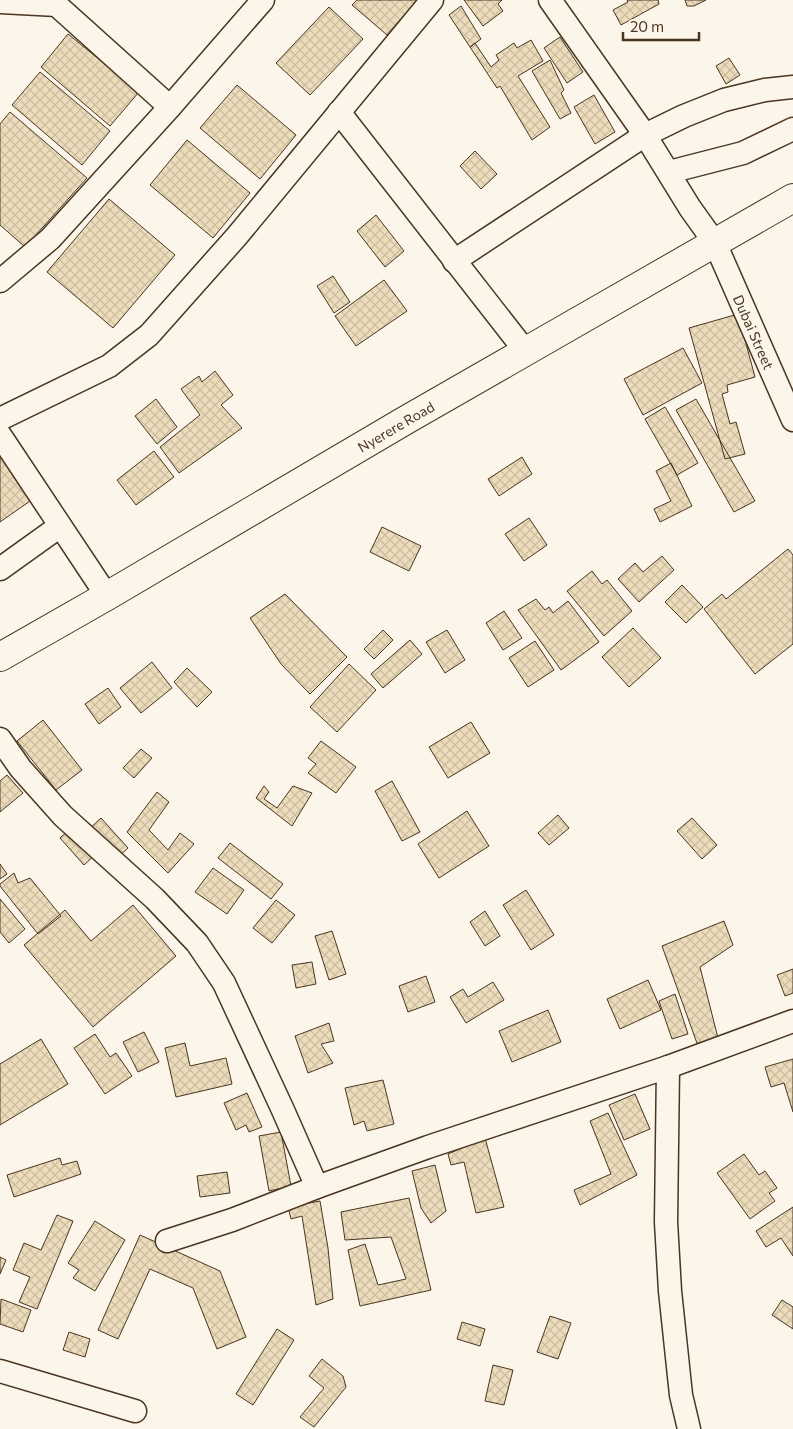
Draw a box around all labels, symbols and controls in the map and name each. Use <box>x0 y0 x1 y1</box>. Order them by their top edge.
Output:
scale bar <box>623 10 699 42</box>
text: 20 m <box>630 17 664 35</box>
street label: Dubai Street <box>730 292 778 372</box>
street label: Nyerere Road <box>354 397 437 455</box>

